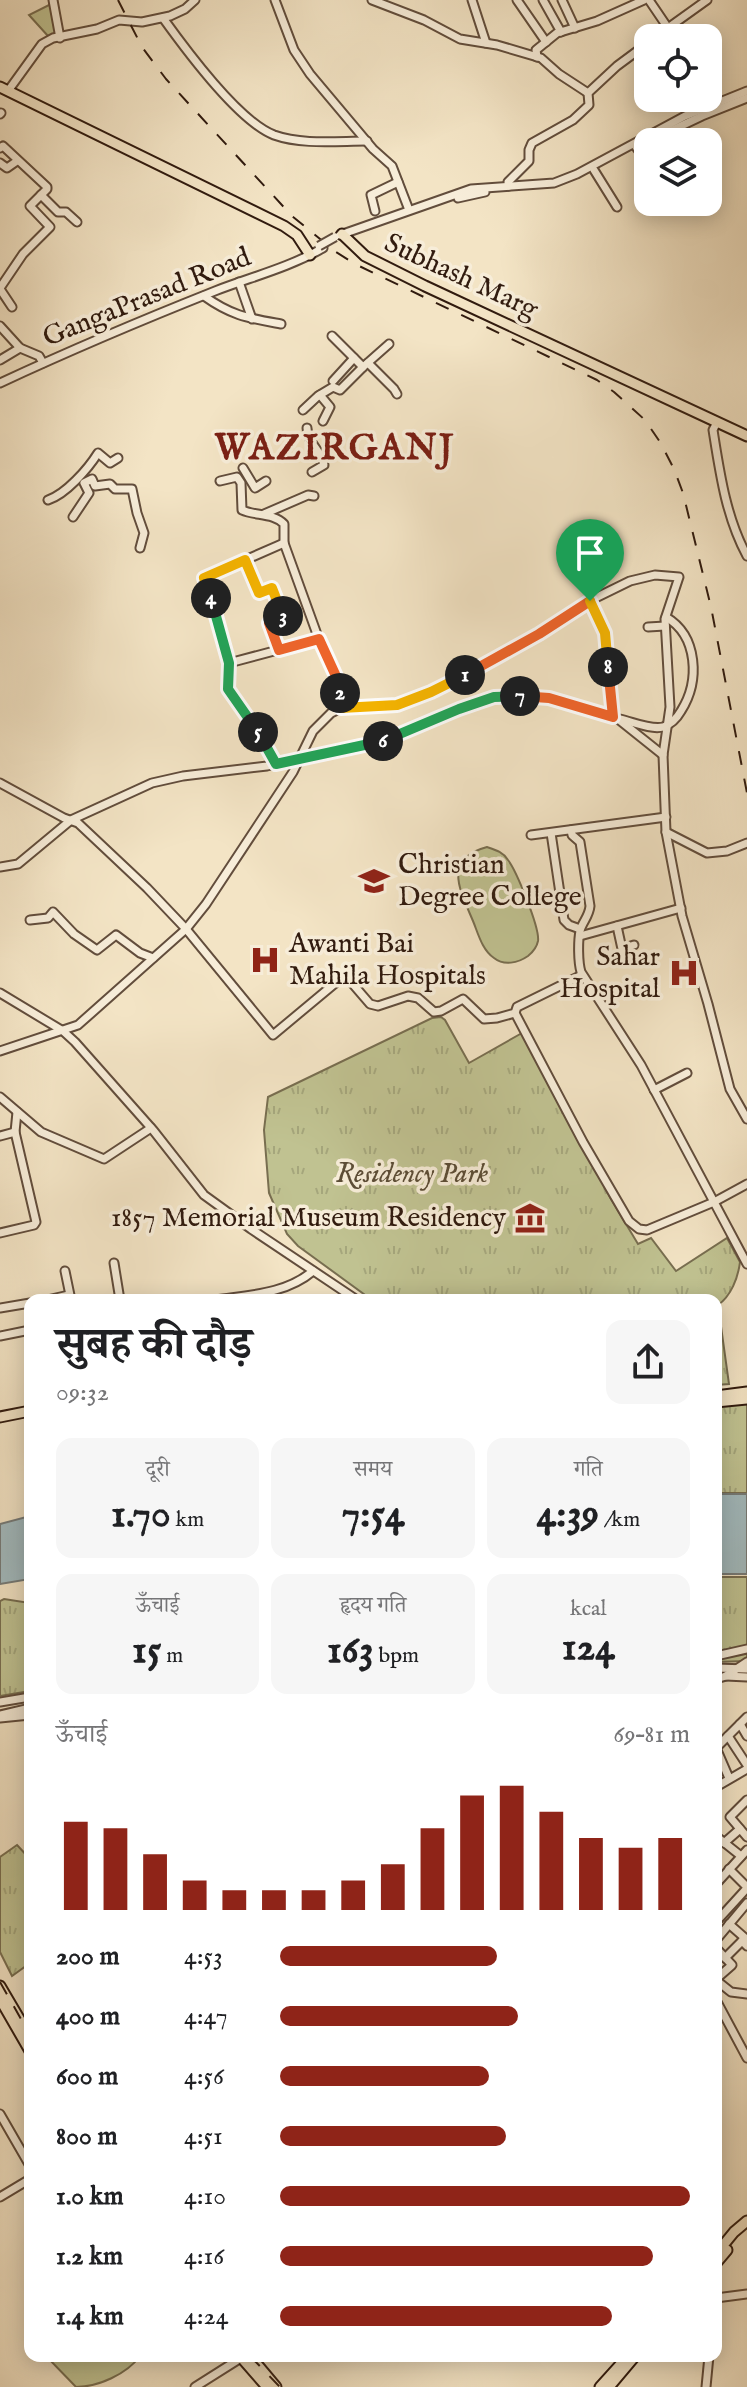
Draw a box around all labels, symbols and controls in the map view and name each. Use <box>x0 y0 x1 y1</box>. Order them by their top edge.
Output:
map controls <box>634 24 722 216</box>
button: locate <box>634 24 722 112</box>
button: layers <box>634 128 722 216</box>
street label: Subhash Marg <box>379 226 544 328</box>
street label: GangaPrasad Road <box>38 240 256 356</box>
district label: WAZIRGANJ <box>215 426 455 472</box>
pin <box>556 519 624 601</box>
icon: arrive <box>568 531 612 575</box>
pin: 4 <box>191 578 231 618</box>
text: 4 <box>206 584 216 612</box>
pin: 3 <box>263 596 303 636</box>
text: 3 <box>279 602 287 630</box>
pin: 8 <box>588 647 628 687</box>
text: 8 <box>604 653 612 681</box>
pin: 1 <box>445 655 485 695</box>
text: 1 <box>461 661 469 689</box>
pin: 2 <box>320 673 360 713</box>
pin: 7 <box>500 676 540 716</box>
text: 2 <box>335 679 345 707</box>
text: 7 <box>515 682 525 710</box>
pin: 5 <box>238 712 278 752</box>
text: 5 <box>254 718 262 746</box>
pin: 6 <box>363 721 403 761</box>
text: 6 <box>378 727 388 755</box>
place label: Christian Degree College <box>398 848 582 915</box>
school or university icon: Christian Degree College <box>357 864 391 898</box>
place label: Awanti Bai Mahila Hospitals <box>288 927 486 994</box>
place label: Sahar Hospital <box>560 940 660 1007</box>
hospital icon: Awanti Bai Mahila Hospitals <box>248 943 282 977</box>
hospital icon: Sahar Hospital <box>667 956 701 990</box>
park label: Residency Park <box>336 1157 488 1192</box>
place label: 1857 Memorial Museum Residency <box>111 1201 506 1236</box>
museum icon: 1857 Memorial Museum Residency <box>513 1201 547 1235</box>
text: सुबह की दौड़ <box>56 1318 252 1374</box>
button: share <box>606 1320 690 1404</box>
text: 09:32 <box>56 1376 109 1409</box>
text: दूरी <box>146 1456 170 1484</box>
text: समय <box>354 1456 392 1484</box>
text: गति <box>574 1456 603 1484</box>
text: 1.70 <box>111 1490 171 1541</box>
text: 7:54 <box>341 1490 405 1541</box>
text: 4:39 <box>537 1490 599 1541</box>
text: km <box>171 1506 204 1534</box>
text: /km <box>599 1506 640 1534</box>
text: ऊँचाई <box>136 1592 179 1620</box>
text: हृदय गति <box>340 1592 406 1620</box>
text: kcal <box>570 1595 607 1623</box>
text: 124 <box>562 1623 615 1674</box>
text: 15 <box>132 1626 161 1677</box>
text: 163 <box>327 1626 374 1677</box>
text: m <box>161 1642 183 1670</box>
text: bpm <box>374 1642 419 1670</box>
text: ऊँचाई <box>56 1718 107 1751</box>
text: 69–81 m <box>613 1718 690 1751</box>
text: 200 m <box>56 1940 120 1973</box>
text: 4:53 <box>184 1940 223 1973</box>
text: 400 m <box>56 2000 120 2033</box>
text: 4:47 <box>184 2000 228 2033</box>
text: 600 m <box>56 2060 118 2093</box>
text: 4:56 <box>184 2060 224 2093</box>
text: 800 m <box>56 2120 118 2153</box>
text: 4:51 <box>184 2120 223 2153</box>
text: 1.0 km <box>56 2180 124 2213</box>
text: 4:10 <box>184 2180 226 2213</box>
text: 1.2 km <box>56 2240 123 2273</box>
text: 4:16 <box>184 2240 224 2273</box>
text: 1.4 km <box>56 2300 124 2333</box>
text: 4:24 <box>184 2300 229 2333</box>

